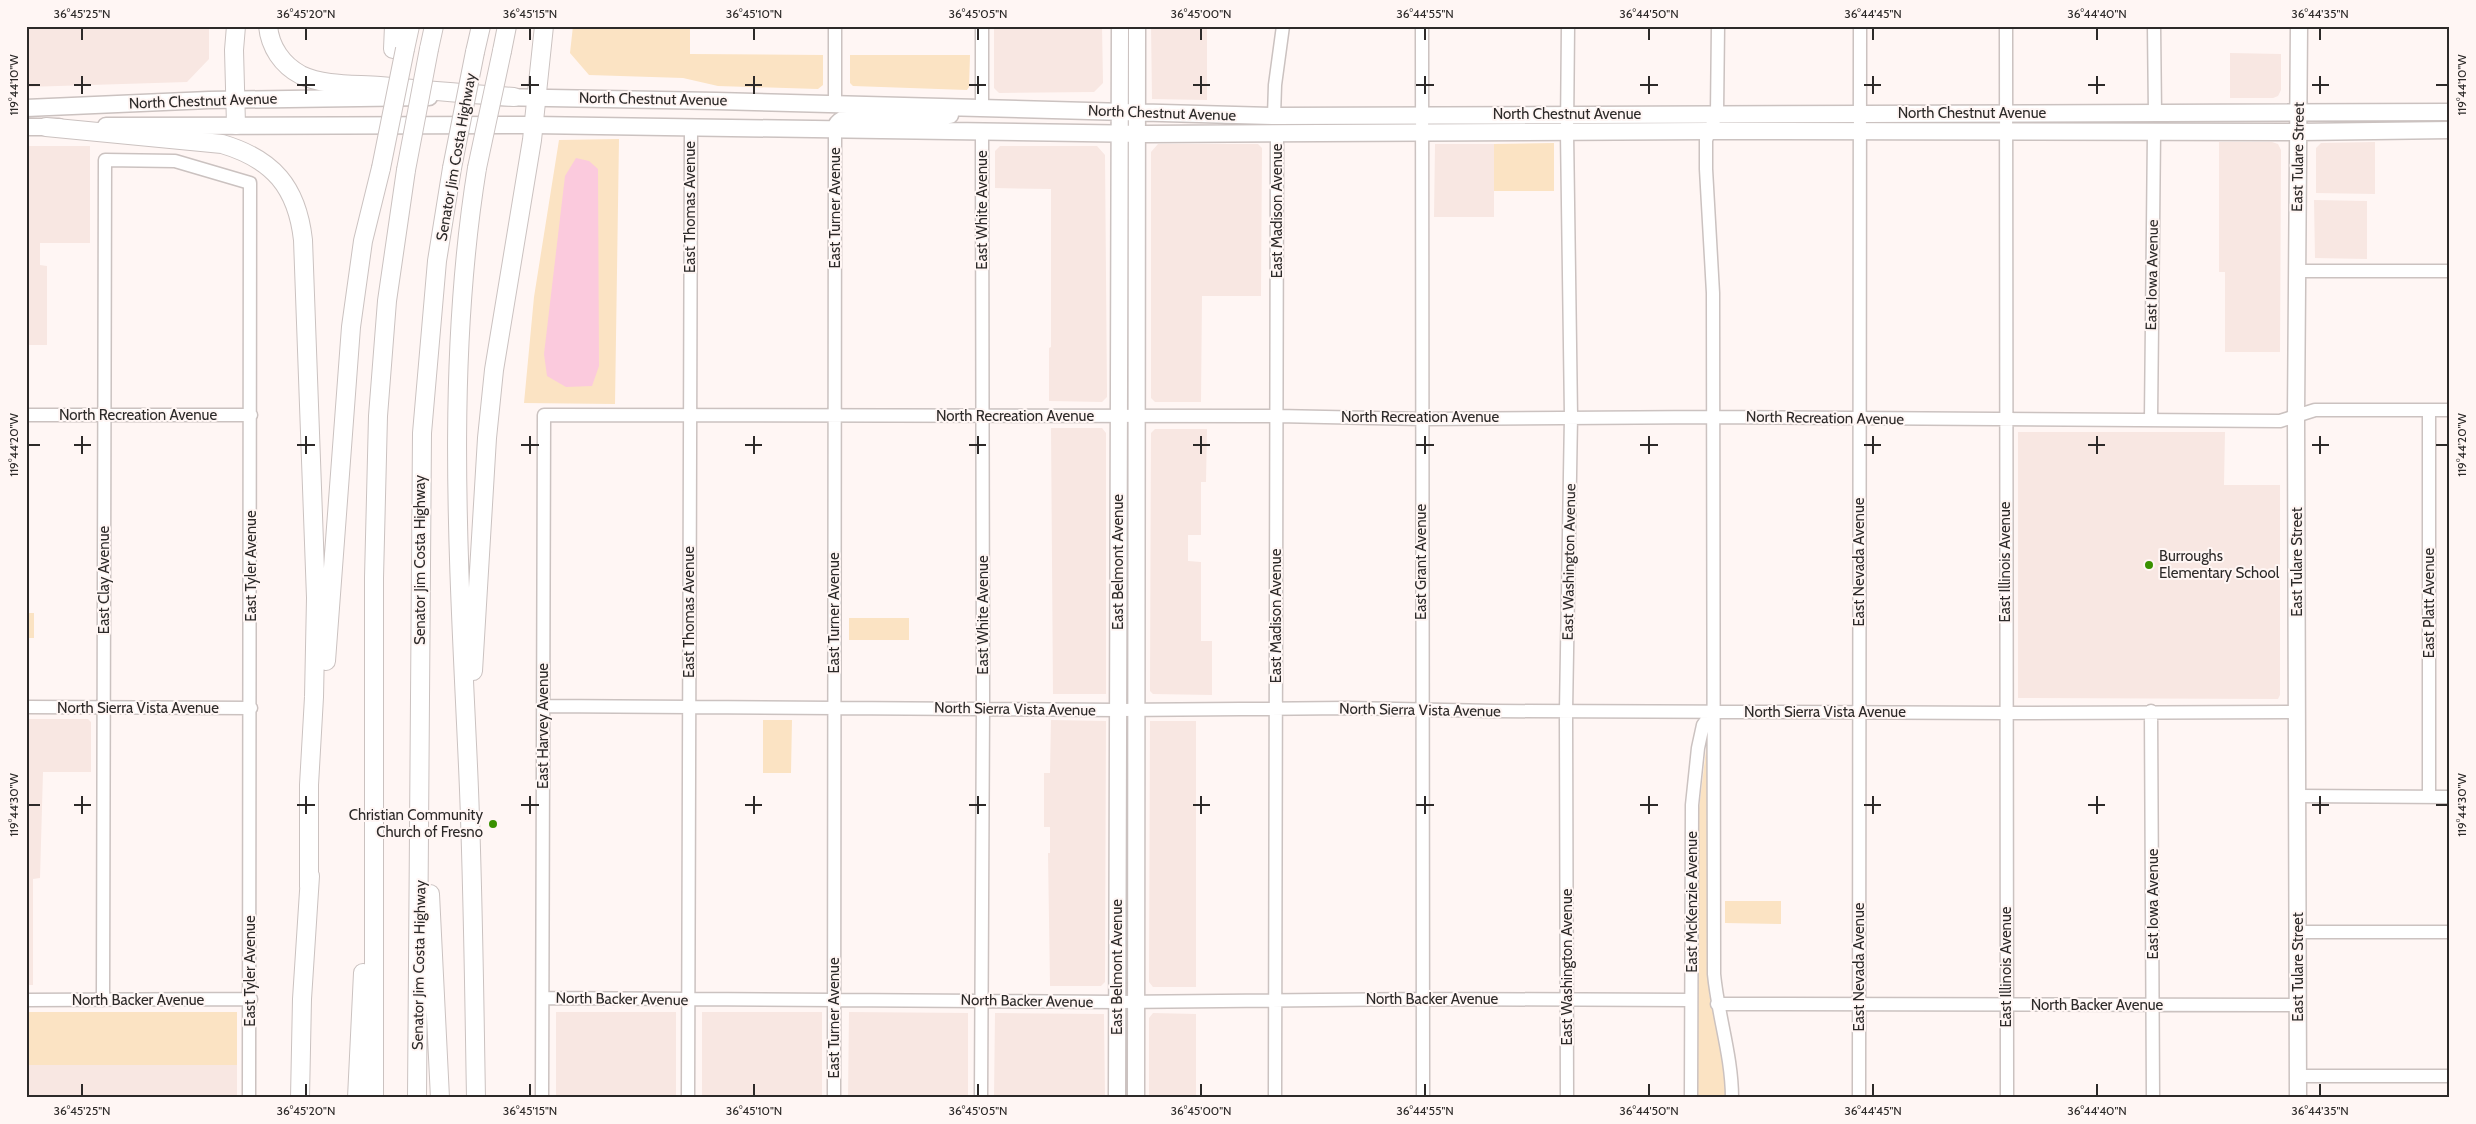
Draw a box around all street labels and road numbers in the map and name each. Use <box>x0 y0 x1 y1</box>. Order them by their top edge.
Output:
street label: Senator Jim Costa Highway <box>432 71 480 242</box>
street label: North Chestnut Avenue <box>128 89 278 113</box>
street label: North Chestnut Avenue <box>579 89 728 109</box>
street label: North Chestnut Avenue <box>1087 101 1237 125</box>
street label: East Tulare Street <box>2288 102 2308 212</box>
street label: North Chestnut Avenue <box>1898 104 2047 122</box>
street label: North Chestnut Avenue <box>1493 105 1642 123</box>
street label: East Thomas Avenue <box>681 141 699 273</box>
street label: East Madison Avenue <box>1268 143 1286 278</box>
street label: East Turner Avenue <box>826 147 844 269</box>
street label: East White Avenue <box>973 150 991 270</box>
street label: East Iowa Avenue <box>2142 219 2162 331</box>
street label: North Recreation Avenue <box>59 406 217 424</box>
street label: North Recreation Avenue <box>936 407 1094 425</box>
street label: North Recreation Avenue <box>1341 408 1499 426</box>
street label: North Recreation Avenue <box>1746 408 1905 428</box>
street label: Senator Jim Costa Highway <box>411 475 429 645</box>
street label: East Washington Avenue <box>1559 483 1579 641</box>
street label: East Belmont Avenue <box>1109 494 1127 630</box>
street label: East Nevada Avenue <box>1850 497 1868 627</box>
street label: East Illinois Avenue <box>1996 501 2014 623</box>
street label: East Grant Avenue <box>1412 504 1430 620</box>
street label: East Tulare Street <box>2288 507 2306 617</box>
street label: East Tyler Avenue <box>242 510 260 622</box>
street label: East Clay Avenue <box>95 526 113 634</box>
street label: East Thomas Avenue <box>680 546 698 678</box>
street label: East Madison Avenue <box>1267 548 1285 683</box>
street label: East Platt Avenue <box>2420 548 2438 658</box>
street label: East Turner Avenue <box>825 552 843 674</box>
street label: East White Avenue <box>974 555 992 675</box>
street label: East Harvey Avenue <box>534 663 552 789</box>
street label: North Sierra Vista Avenue <box>57 699 219 717</box>
street label: North Sierra Vista Avenue <box>934 699 1096 719</box>
street label: North Sierra Vista Avenue <box>1339 700 1501 720</box>
street label: North Sierra Vista Avenue <box>1744 703 1906 721</box>
street label: East McKenzie Avenue <box>1683 831 1701 973</box>
street label: East Iowa Avenue <box>2144 848 2162 959</box>
street label: Senator Jim Costa Highway <box>409 879 429 1050</box>
street label: East Washington Avenue <box>1558 888 1576 1045</box>
street label: East Belmont Avenue <box>1108 899 1126 1035</box>
street label: East Nevada Avenue <box>1850 902 1868 1032</box>
street label: East Illinois Avenue <box>1997 906 2015 1028</box>
street label: East Tulare Street <box>2289 912 2307 1022</box>
street label: East Tyler Avenue <box>241 915 259 1027</box>
street label: East Turner Avenue <box>825 957 843 1079</box>
street label: North Backer Avenue <box>556 989 689 1009</box>
street label: North Backer Avenue <box>1366 990 1499 1008</box>
street label: North Backer Avenue <box>72 991 205 1009</box>
street label: North Backer Avenue <box>961 991 1094 1011</box>
street label: North Backer Avenue <box>2031 996 2164 1014</box>

